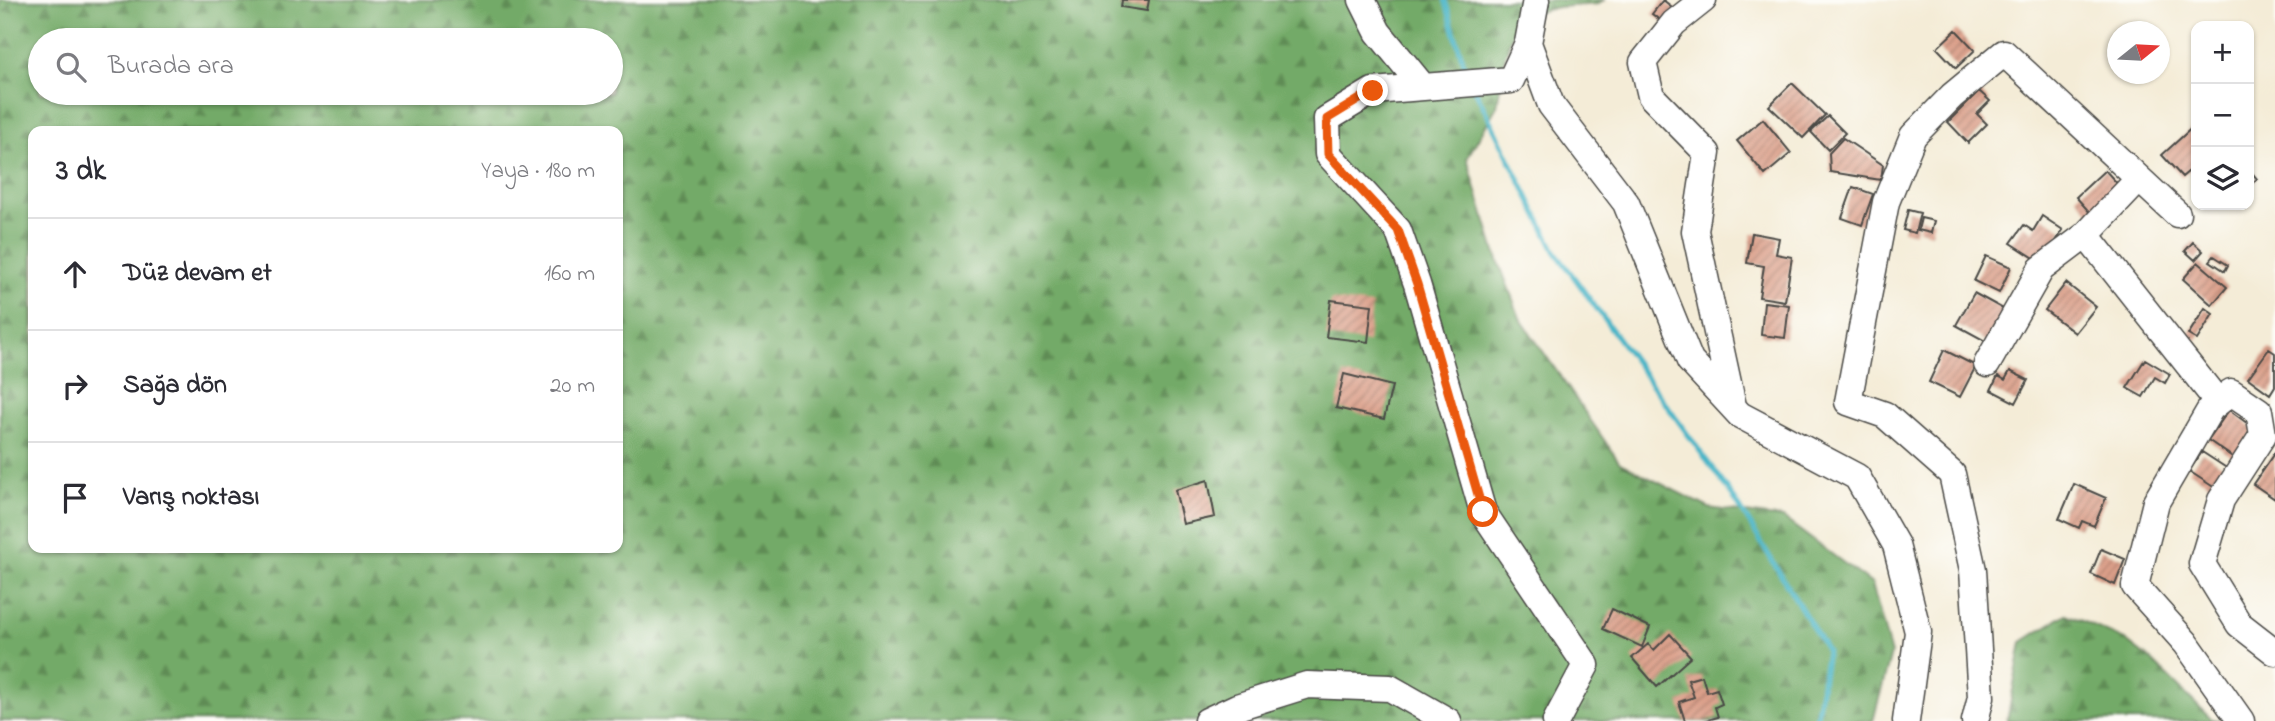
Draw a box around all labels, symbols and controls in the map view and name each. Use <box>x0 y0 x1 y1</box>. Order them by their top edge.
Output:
north arrow <box>2107 21 2170 84</box>
map controls <box>2191 21 2254 210</box>
button: + <box>2191 21 2254 84</box>
search box <box>28 28 623 105</box>
icon: search <box>52 48 90 86</box>
text: Burada ara <box>108 48 234 86</box>
route end <box>1357 75 1388 106</box>
button: − <box>2191 84 2254 147</box>
button: layers <box>2191 147 2254 210</box>
text: 3 dk <box>56 150 106 194</box>
text: Yaya · 180 m <box>481 155 595 188</box>
icon: ahead <box>56 255 94 293</box>
text: Düz devam et <box>123 255 272 293</box>
text: 160 m <box>544 258 595 291</box>
icon: right <box>56 367 94 405</box>
text: Sağa dön <box>123 367 227 405</box>
text: 20 m <box>550 370 595 403</box>
icon: arrive <box>56 479 94 517</box>
text: Varış noktası <box>123 479 259 517</box>
route start <box>1467 496 1498 527</box>

